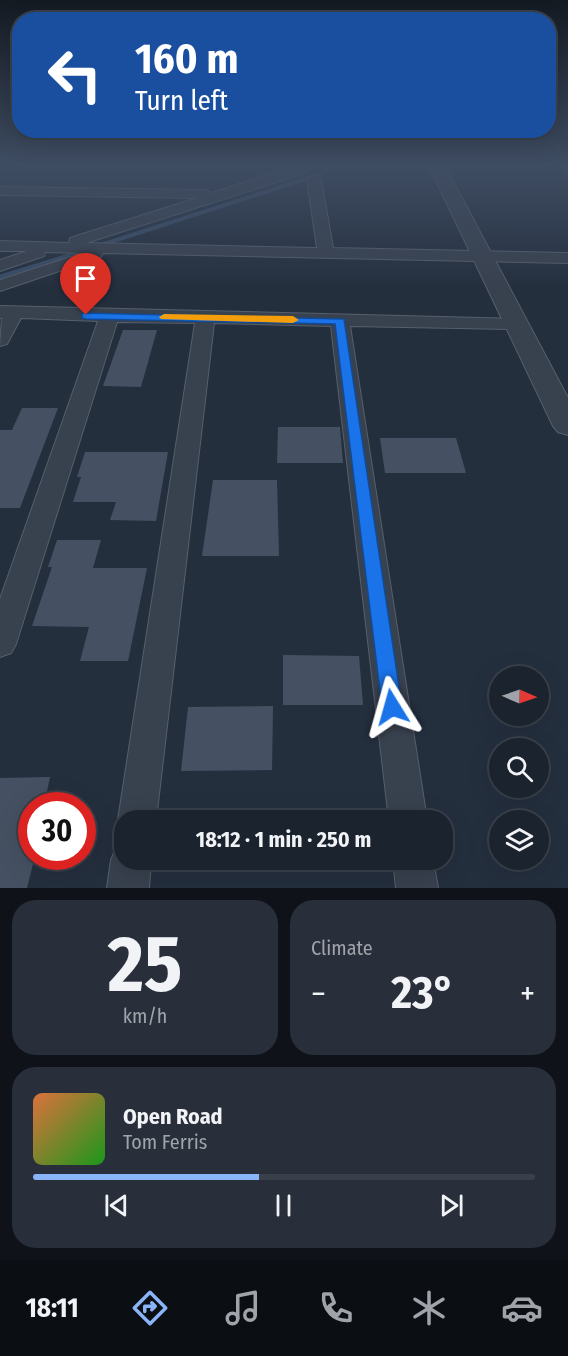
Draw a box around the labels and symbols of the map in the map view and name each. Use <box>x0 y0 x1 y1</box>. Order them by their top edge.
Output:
pin <box>60 253 111 315</box>
north arrow <box>489 666 549 726</box>
position arrow <box>360 675 424 739</box>
speed limit sign: 30 <box>18 792 96 870</box>

